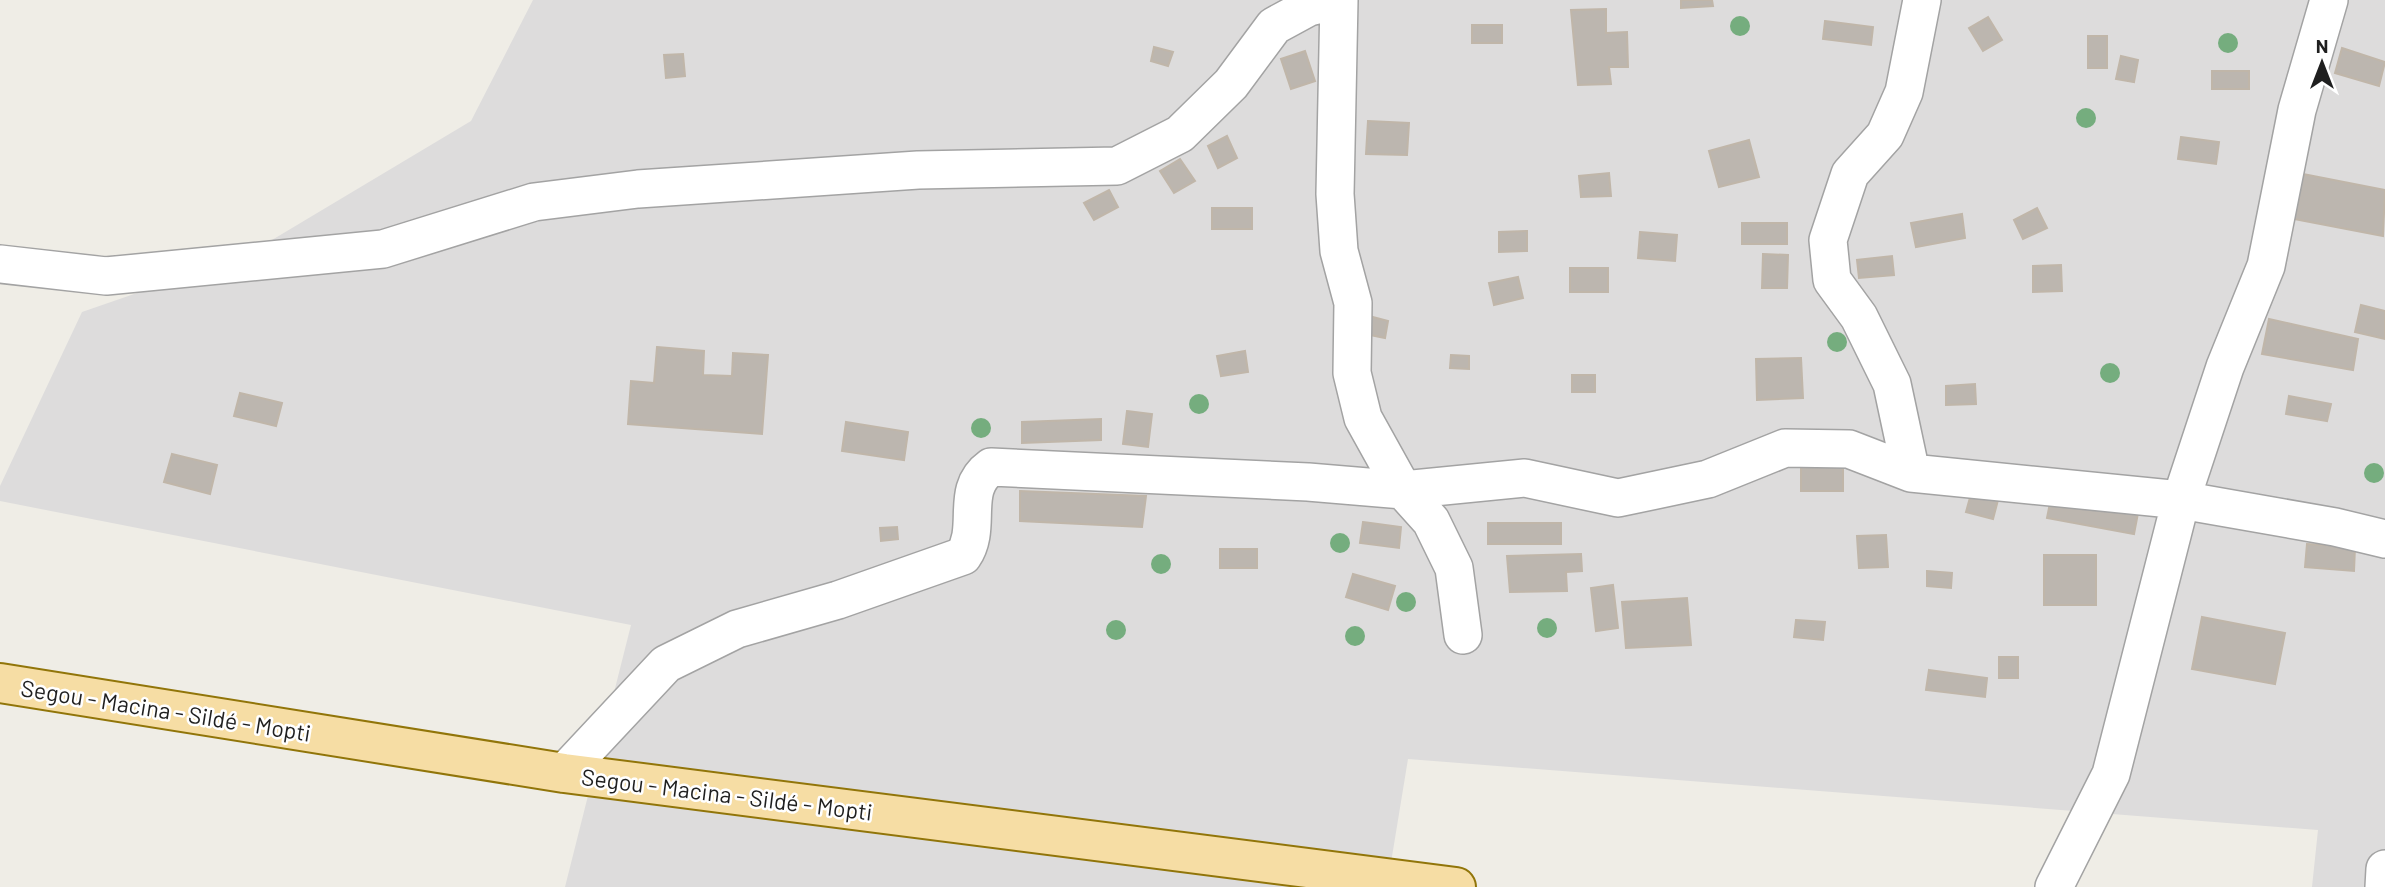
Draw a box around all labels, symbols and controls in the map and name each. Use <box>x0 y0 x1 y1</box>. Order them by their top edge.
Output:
north arrow <box>2287 28 2357 98</box>
text: N <box>2316 34 2328 57</box>
street label: Segou - Macina - Sildé - Mopti <box>19 673 313 747</box>
street label: Segou - Macina - Sildé - Mopti <box>580 762 874 826</box>

